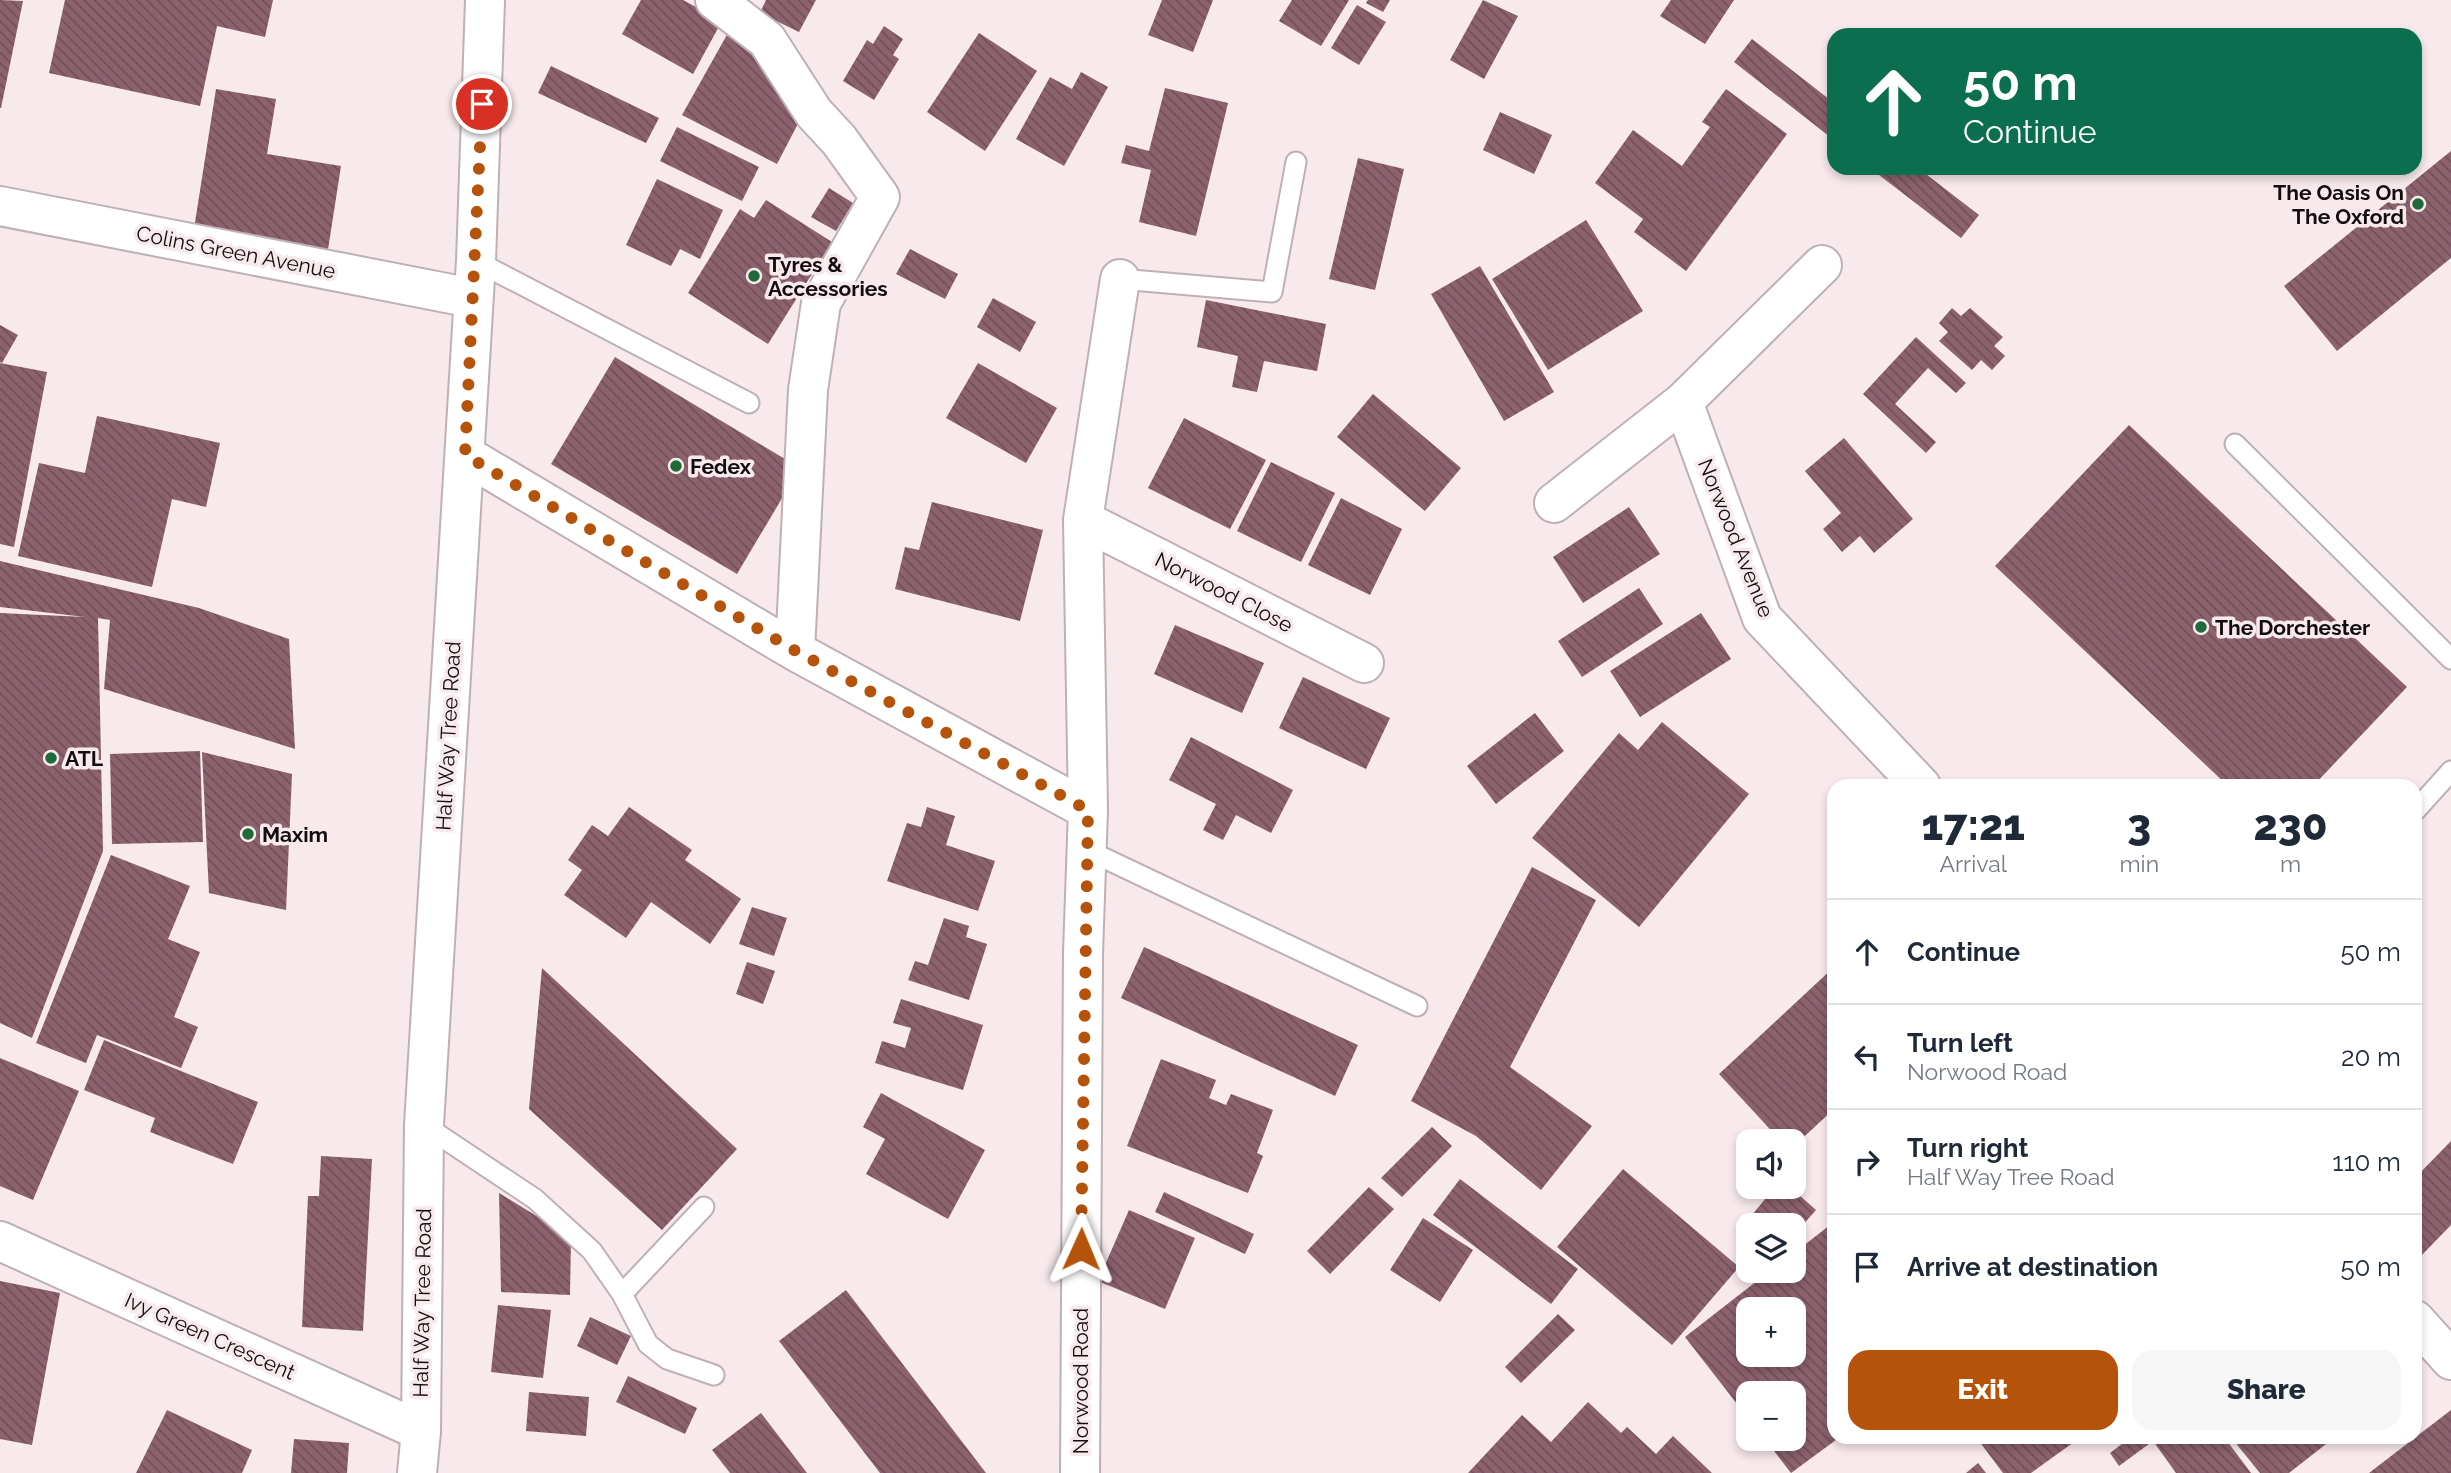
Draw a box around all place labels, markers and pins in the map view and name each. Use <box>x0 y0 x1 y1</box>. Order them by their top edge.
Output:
pin <box>452 74 512 134</box>
place label: The Oasis On The Oxford <box>2273 180 2404 229</box>
marker: The Oasis On The Oxford <box>2410 196 2426 212</box>
place label: Tyres & Accessories <box>768 252 888 301</box>
marker: Tyres & Accessories <box>746 268 762 284</box>
place label: Fedex <box>690 454 752 479</box>
marker: Fedex <box>668 458 684 474</box>
place label: The Dorchester <box>2215 615 2370 640</box>
marker: The Dorchester <box>2193 619 2209 635</box>
place label: ATL <box>65 746 104 771</box>
marker: ATL <box>43 750 59 766</box>
place label: Maxim <box>262 822 328 847</box>
marker: Maxim <box>240 826 256 842</box>

